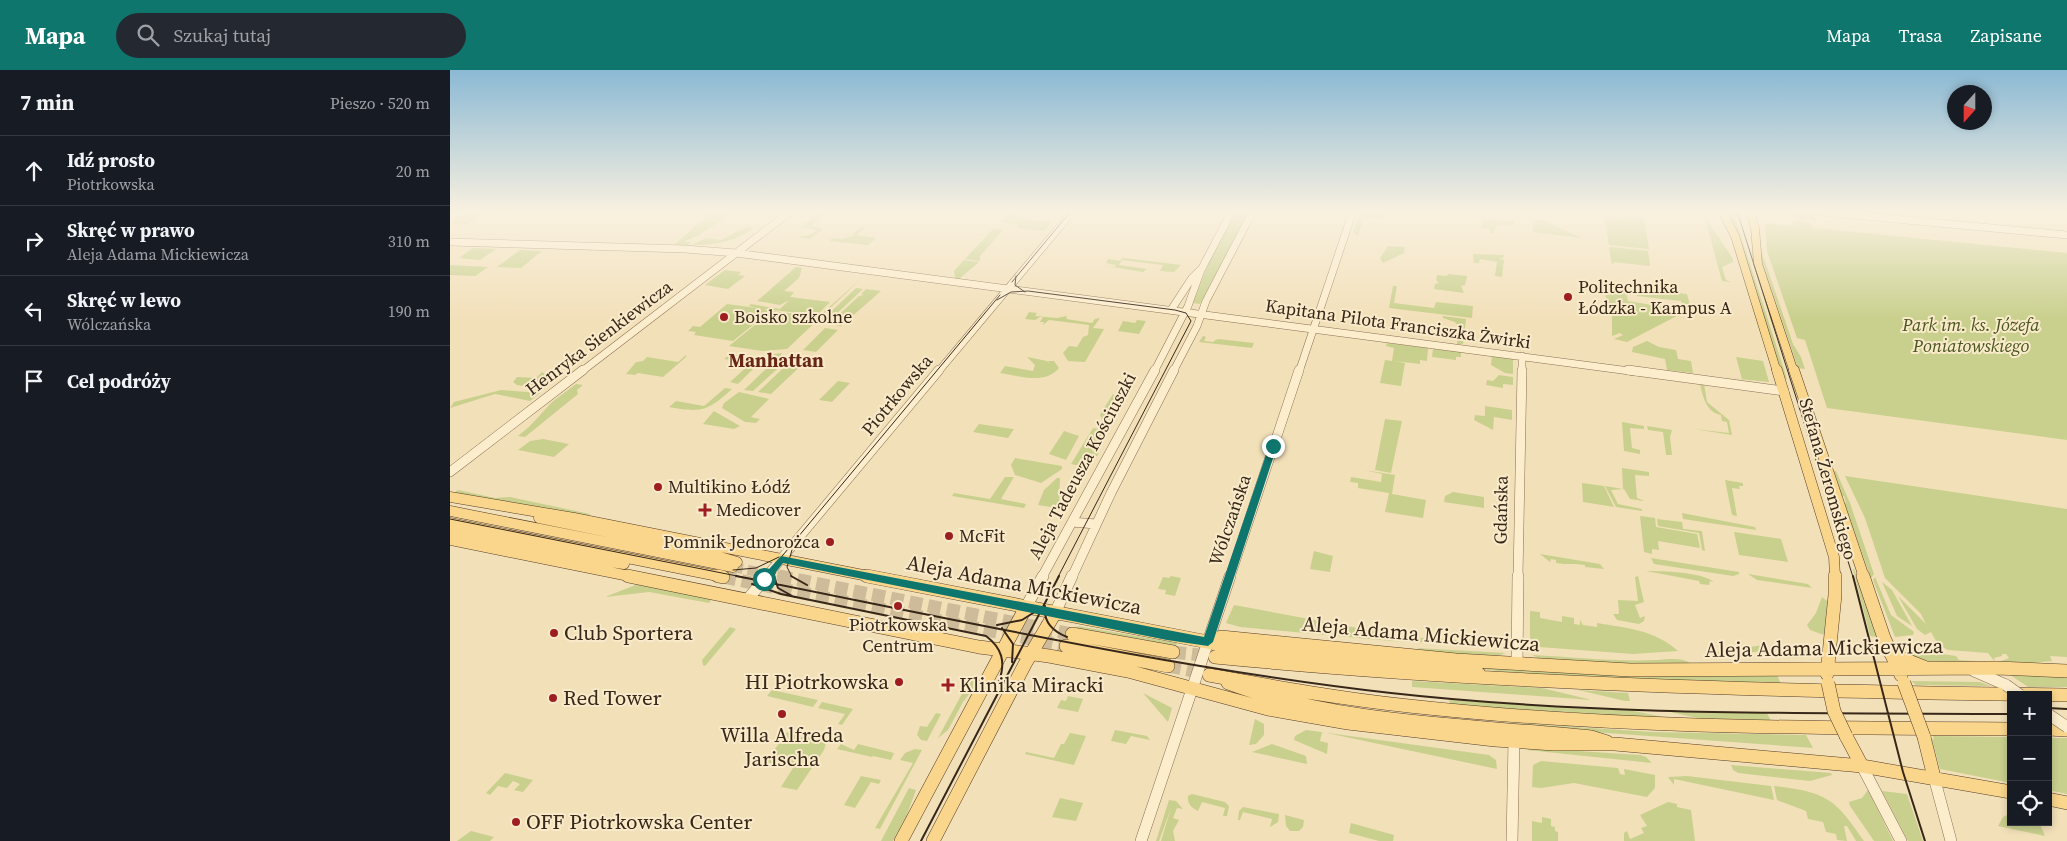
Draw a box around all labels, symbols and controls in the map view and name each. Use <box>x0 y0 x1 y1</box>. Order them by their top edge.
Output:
search box <box>116 13 466 58</box>
text: Mapa <box>25 19 86 52</box>
icon: search <box>134 21 162 49</box>
text: Szukaj tutaj <box>174 22 271 48</box>
text: Mapa <box>1826 23 1871 48</box>
text: Trasa <box>1899 23 1942 48</box>
text: Zapisane <box>1970 23 2042 48</box>
north arrow <box>1947 85 1992 130</box>
text: 7 min <box>20 88 75 117</box>
text: Pieszo · 520 m <box>330 92 430 114</box>
text: Idź prosto <box>67 147 155 173</box>
icon: ahead <box>20 157 48 185</box>
text: 20 m <box>396 160 430 182</box>
text: Piotrkowska <box>67 173 155 195</box>
text: Skręć w prawo <box>67 217 195 243</box>
icon: right <box>20 227 48 255</box>
text: 310 m <box>388 230 430 252</box>
text: Aleja Adama Mickiewicza <box>67 243 249 265</box>
street label: Henryka Sienkiewicza <box>520 274 678 401</box>
place label: Politechnika Łódzka - Kampus A <box>1578 274 1732 320</box>
text: Skręć w lewo <box>67 287 181 313</box>
marker: Politechnika Łódzka - Kampus A <box>1562 291 1574 303</box>
street label: Kapitana Pilota Franciszka Żwirki <box>1264 292 1533 355</box>
icon: left <box>20 297 48 325</box>
text: 190 m <box>388 300 430 322</box>
place label: Boisko szkolne <box>734 304 852 329</box>
marker: Boisko szkolne <box>718 311 730 323</box>
park label: Park im. ks. Józefa Poniatowskiego <box>1901 312 2040 358</box>
text: Wólczańska <box>67 313 151 335</box>
district label: Manhattan <box>728 347 824 373</box>
street label: Piotrkowska <box>855 348 938 441</box>
icon: arrive <box>20 367 48 395</box>
text: Cel podróży <box>67 368 171 394</box>
street label: Aleja Tadeusza Kościuszki <box>1022 368 1141 564</box>
street label: Stefana Żeromskiego <box>1793 395 1864 563</box>
route end <box>1262 435 1285 458</box>
street label: Wólczańska <box>1202 470 1257 569</box>
place label: Multikino Łódź <box>668 474 790 499</box>
street label: Gdańska <box>1487 474 1514 545</box>
marker: Multikino Łódź <box>652 481 664 493</box>
place label: Medicover <box>716 497 801 522</box>
marker: Medicover <box>698 503 712 517</box>
place label: McFit <box>959 523 1005 548</box>
place label: Pomnik Jednorożca <box>663 529 821 554</box>
marker: McFit <box>943 530 955 542</box>
marker: Pomnik Jednorożca <box>824 536 836 548</box>
street label: Aleja Adama Mickiewicza <box>904 547 1144 622</box>
route start <box>753 568 776 591</box>
marker: Piotrkowska Centrum <box>892 600 904 612</box>
street label: Aleja Adama Mickiewicza <box>1301 609 1542 658</box>
place label: Piotrkowska Centrum <box>849 612 948 658</box>
place label: Club Sportera <box>564 618 693 647</box>
marker: Club Sportera <box>548 627 560 639</box>
street label: Aleja Adama Mickiewicza <box>1704 631 1944 664</box>
place label: HI Piotrkowska <box>745 667 889 696</box>
place label: Klinika Miracki <box>959 670 1104 699</box>
marker: HI Piotrkowska <box>893 676 905 688</box>
marker: Klinika Miracki <box>941 678 955 692</box>
place label: Red Tower <box>563 683 662 712</box>
map controls <box>2007 691 2052 826</box>
button: + <box>2007 691 2052 736</box>
marker: Red Tower <box>547 692 559 704</box>
marker: Willa Alfreda Jarischa <box>776 708 788 720</box>
place label: Willa Alfreda Jarischa <box>720 720 844 773</box>
button: − <box>2007 736 2052 781</box>
button: locate <box>2007 781 2052 826</box>
place label: OFF Piotrkowska Center <box>526 807 752 836</box>
marker: OFF Piotrkowska Center <box>510 816 522 828</box>

